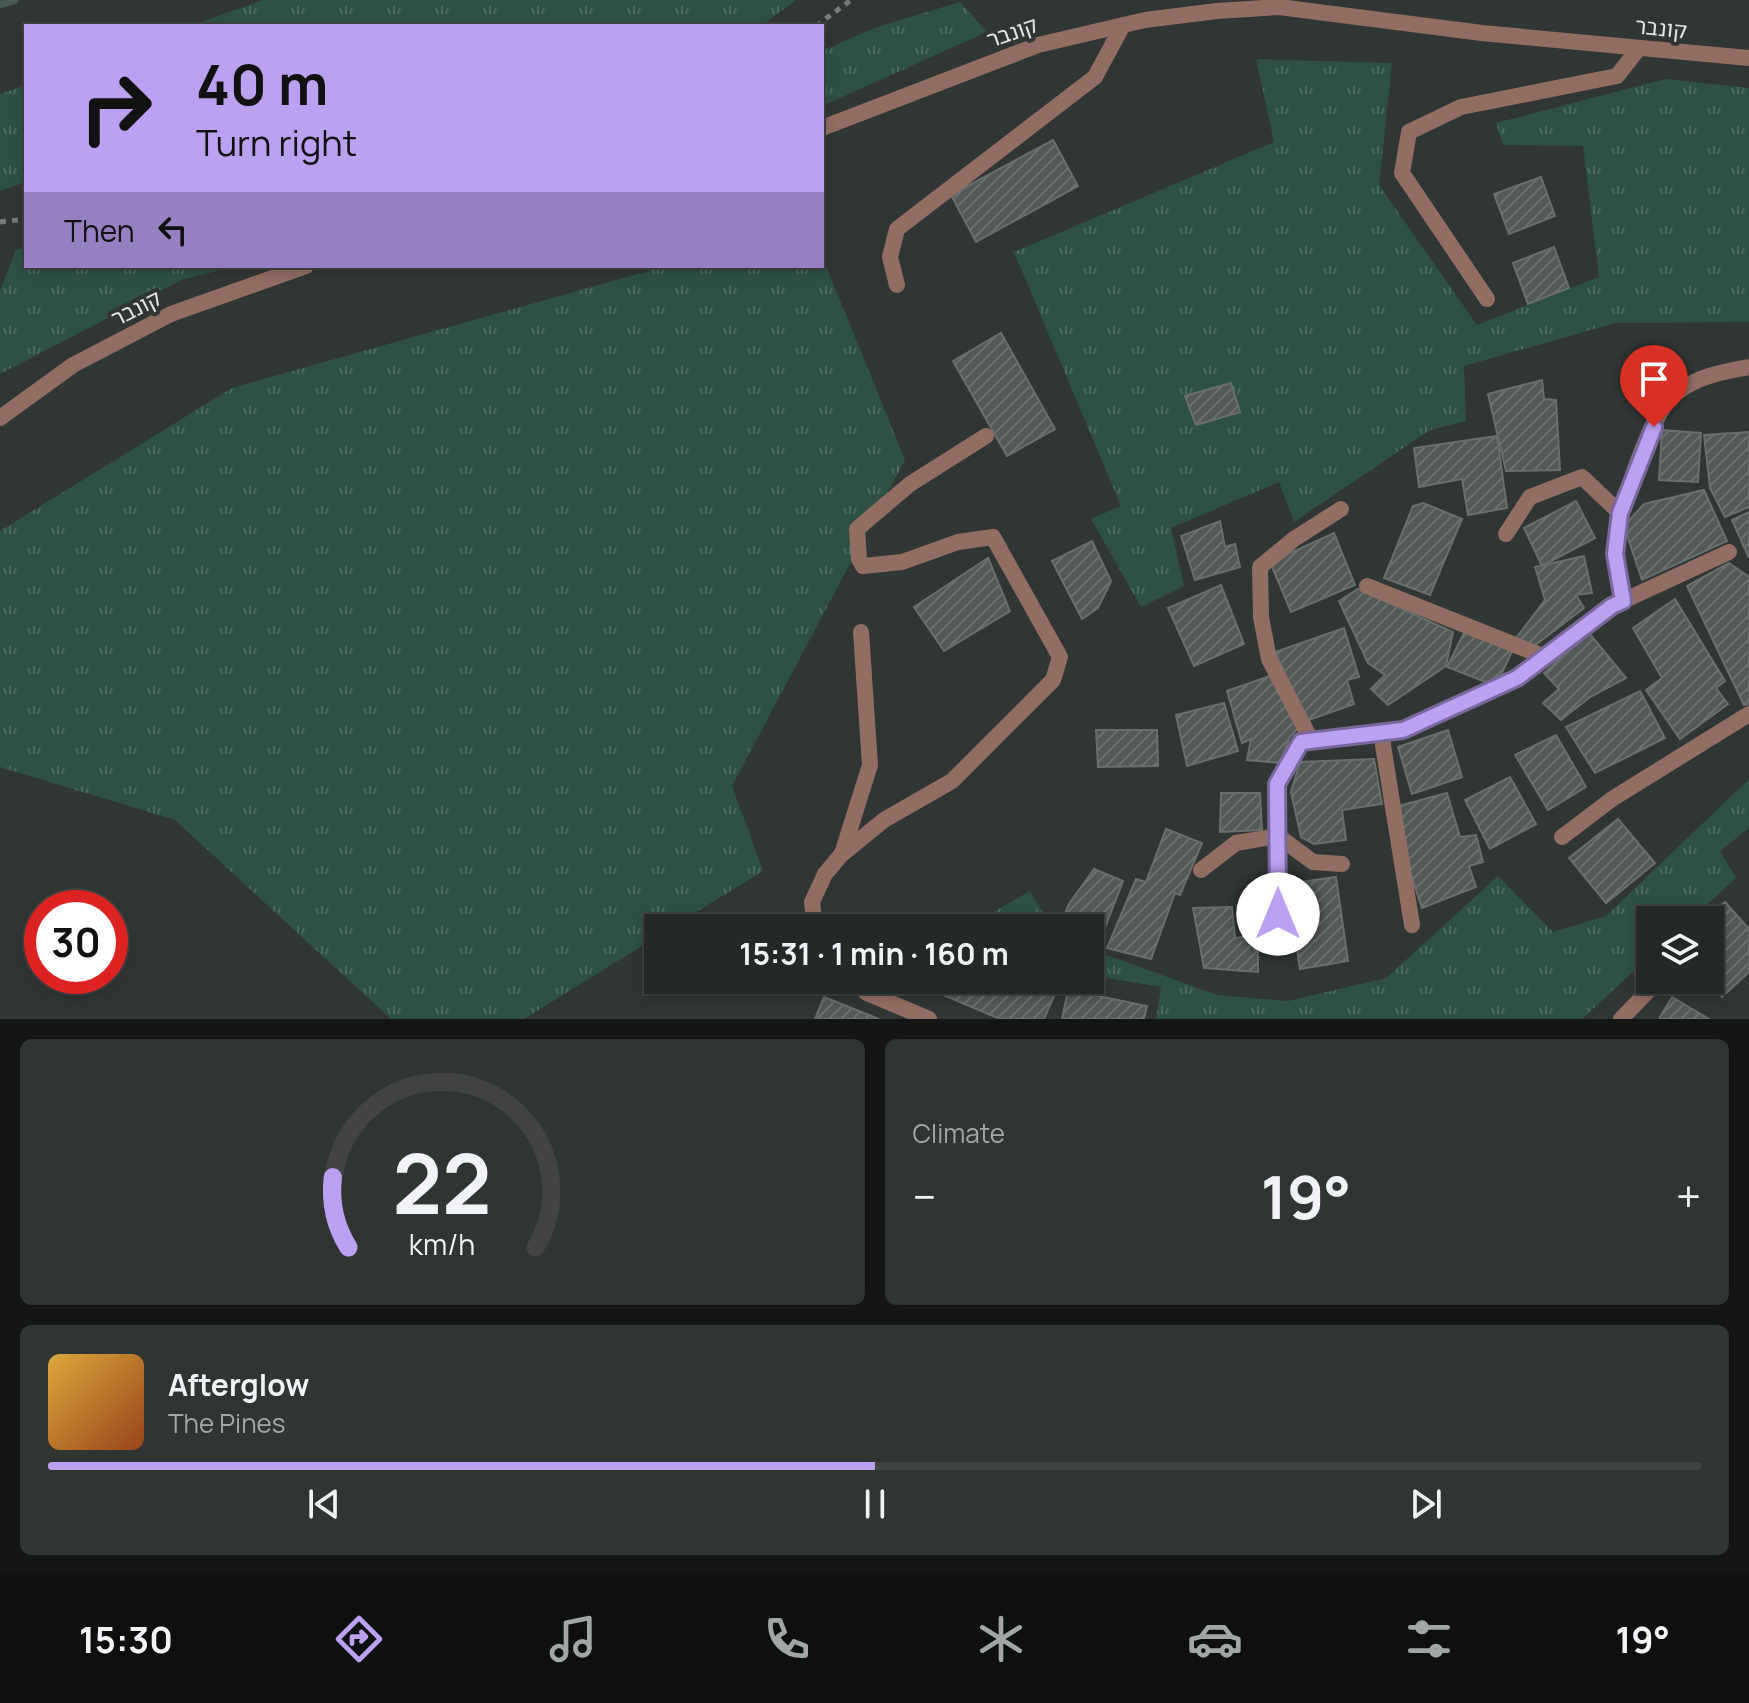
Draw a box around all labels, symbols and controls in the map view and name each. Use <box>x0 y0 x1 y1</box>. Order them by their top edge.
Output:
street label: קונבר <box>982 9 1042 55</box>
street label: קונבר <box>1633 10 1689 46</box>
text: 40 m <box>196 45 328 122</box>
icon: right <box>64 56 168 160</box>
text: Turn right <box>196 118 357 167</box>
icon: left <box>151 208 195 252</box>
text: Then <box>64 210 135 251</box>
street label: קונבר <box>106 283 166 333</box>
pin <box>1620 345 1688 427</box>
icon: arrive <box>1632 357 1676 401</box>
position arrow <box>1236 872 1320 956</box>
speed limit sign: 30 <box>24 890 128 994</box>
map controls <box>1636 906 1724 994</box>
button: layers <box>1636 906 1724 994</box>
text: 15:31 · 1 min · 160 m <box>739 933 1009 974</box>
text: Climate <box>913 1115 1005 1151</box>
text: 22 <box>393 1125 492 1239</box>
text: 19° <box>1261 1155 1351 1237</box>
text: − <box>913 1166 936 1226</box>
text: + <box>1676 1166 1701 1226</box>
text: km/h <box>409 1225 475 1264</box>
text: Afterglow <box>168 1364 309 1405</box>
text: The Pines <box>168 1405 285 1441</box>
icon: previous <box>302 1482 346 1526</box>
icon: pause <box>853 1482 897 1526</box>
icon: next <box>1404 1482 1448 1526</box>
icon: directions <box>331 1611 387 1667</box>
icon: music <box>545 1611 601 1667</box>
icon: phone <box>759 1611 815 1667</box>
icon: climate <box>973 1611 1029 1667</box>
icon: car <box>1187 1611 1243 1667</box>
icon: filters <box>1401 1611 1457 1667</box>
text: 15:30 <box>79 1615 173 1664</box>
text: 19° <box>1616 1615 1670 1664</box>

